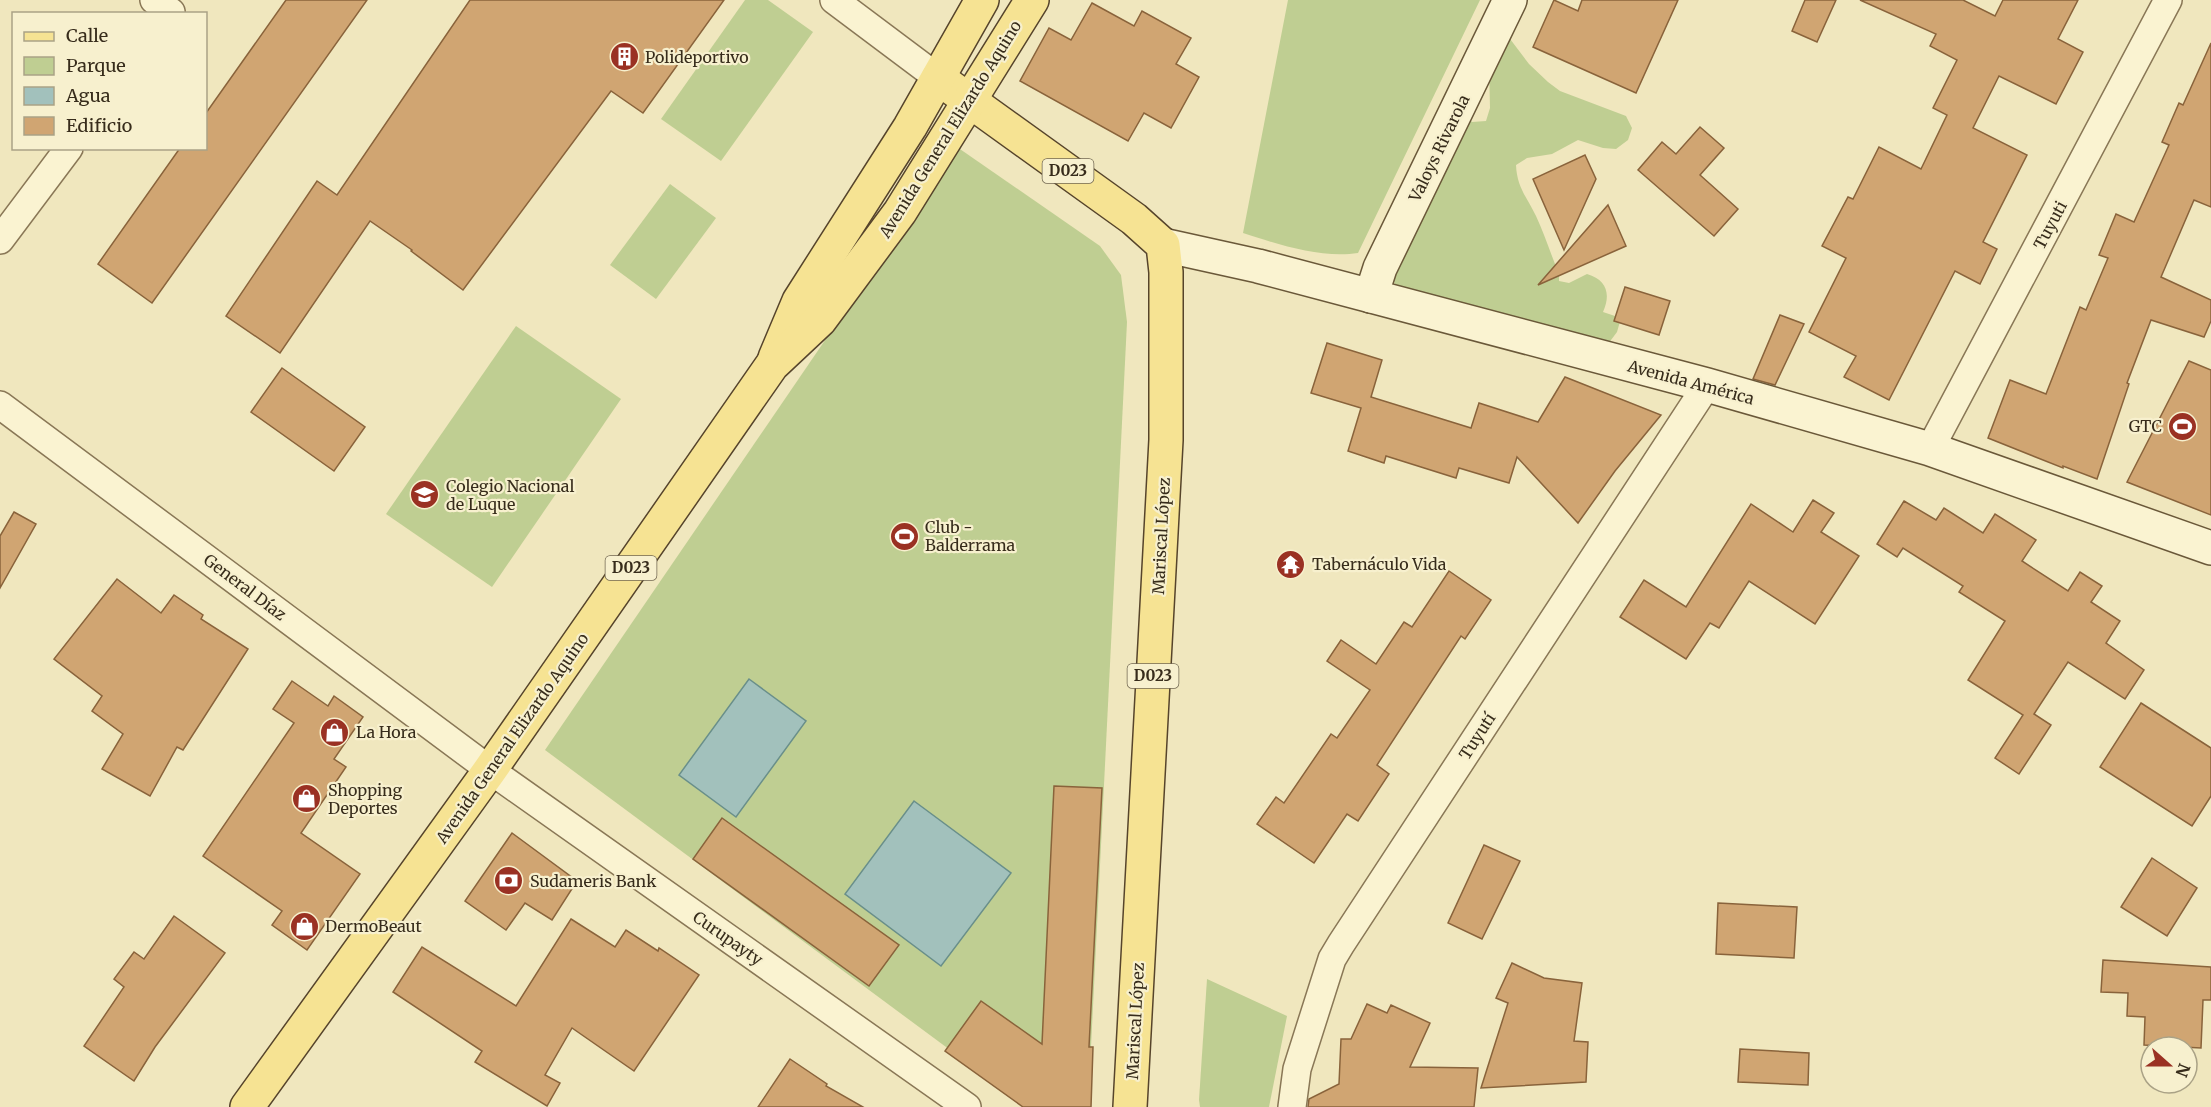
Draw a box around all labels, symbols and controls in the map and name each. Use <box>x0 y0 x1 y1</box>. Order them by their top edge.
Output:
legend <box>12 12 207 150</box>
street label: Avenida General Elizardo Aquino <box>874 17 1025 242</box>
text: Calle <box>66 24 108 47</box>
building icon: Polideportivo <box>608 41 640 73</box>
place label: Polideportivo <box>645 47 749 67</box>
text: Parque <box>66 54 126 77</box>
text: Agua <box>65 84 111 107</box>
street label: Valoys Rivarola <box>1404 91 1474 206</box>
text: Edificio <box>66 114 132 137</box>
road number: D023 <box>1042 159 1094 183</box>
street label: Tuyuti <box>2029 197 2071 253</box>
street label: Avenida América <box>1625 355 1757 409</box>
sports icon: GTC <box>2167 410 2199 442</box>
place label: GTC <box>2129 416 2162 436</box>
place label: Colegio Nacional de Luque <box>446 476 574 514</box>
street label: Mariscal López <box>1148 477 1174 595</box>
school or university icon: Colegio Nacional de Luque <box>409 479 441 511</box>
place label: Club - Balderrama <box>925 517 1016 555</box>
sports icon: Club - Balderrama <box>888 520 920 552</box>
temple icon: Tabernáculo Vida <box>1275 548 1307 580</box>
street label: General Díaz <box>200 549 290 625</box>
place label: Tabernáculo Vida <box>1312 554 1447 574</box>
road number: D023 <box>606 556 656 580</box>
street label: Avenida General Elizardo Aquino <box>431 629 593 848</box>
road number: D023 <box>1128 664 1178 688</box>
street label: Tuyutí <box>1455 708 1500 763</box>
shop icon: La Hora <box>319 716 351 748</box>
place label: La Hora <box>356 722 417 742</box>
place label: Shopping Deportes <box>328 780 403 818</box>
shop icon: Shopping Deportes <box>291 783 323 815</box>
bank icon: Sudameris Bank <box>493 865 525 897</box>
place label: Sudameris Bank <box>530 871 657 891</box>
street label: Curupayty <box>689 907 767 970</box>
shop icon: DermoBeaut <box>288 910 320 942</box>
place label: DermoBeaut <box>325 916 422 936</box>
street label: Mariscal López <box>1122 962 1148 1080</box>
north arrow <box>2139 1035 2199 1095</box>
text: N <box>2171 1061 2195 1080</box>

